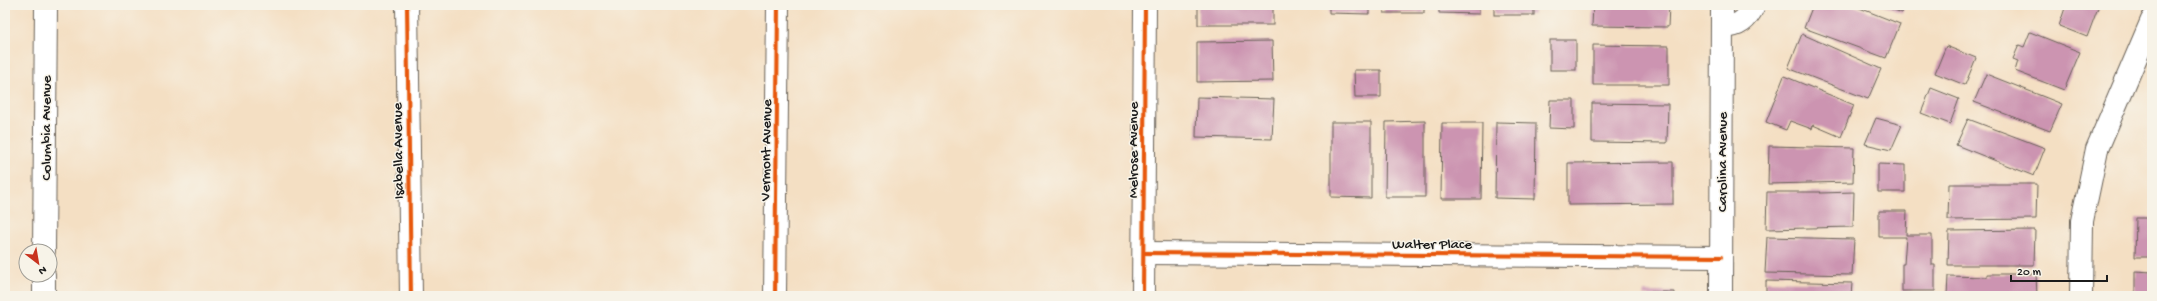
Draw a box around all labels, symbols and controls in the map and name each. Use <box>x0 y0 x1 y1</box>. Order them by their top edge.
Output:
street label: Columbia Avenue <box>38 75 56 181</box>
street label: Vermont Avenue <box>757 99 777 202</box>
street label: Isabella Avenue <box>389 102 409 199</box>
street label: Melrose Avenue <box>1125 102 1143 198</box>
street label: Carolina Avenue <box>1714 112 1732 212</box>
street label: Walter Place <box>1392 236 1472 254</box>
north arrow <box>18 243 58 283</box>
scale bar <box>2011 257 2107 283</box>
text: N <box>36 263 48 277</box>
text: 20 m <box>2017 266 2042 280</box>

